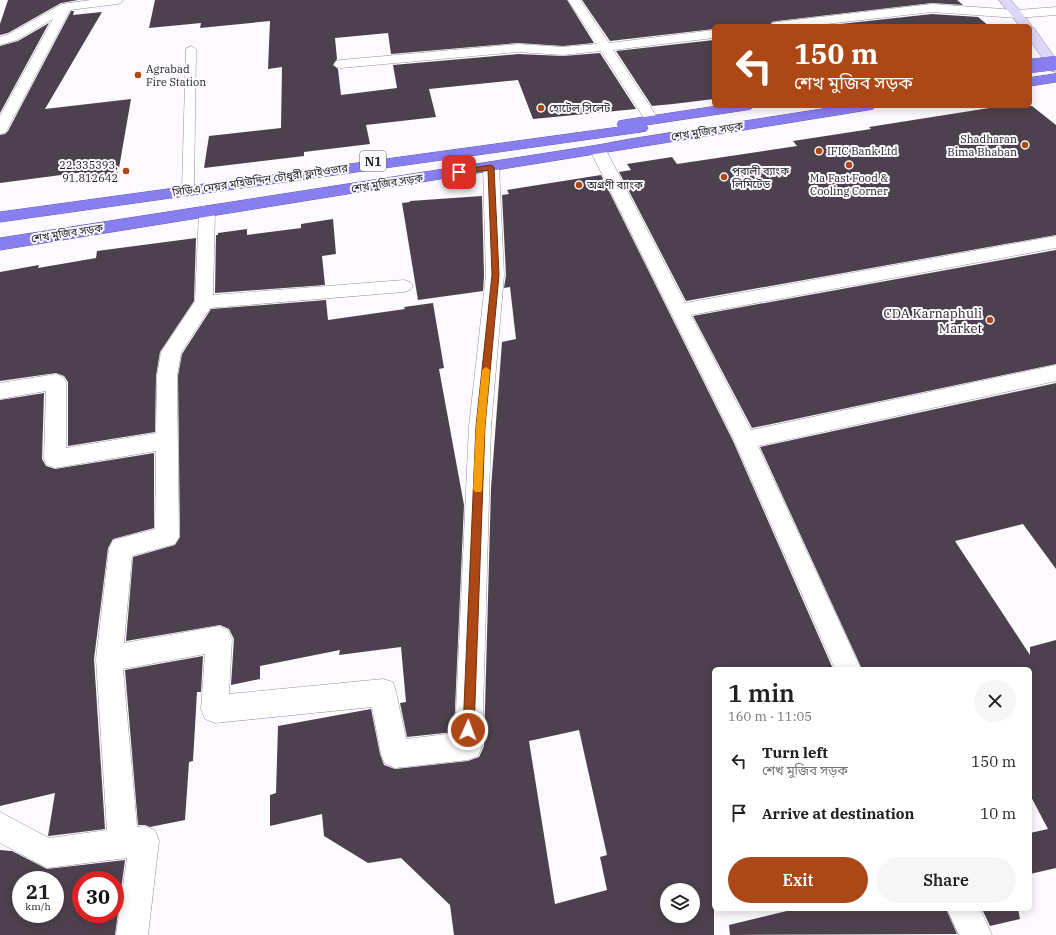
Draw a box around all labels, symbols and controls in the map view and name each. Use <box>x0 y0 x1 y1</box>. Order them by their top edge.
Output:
text: 150 m <box>794 35 878 72</box>
icon: left <box>728 40 780 92</box>
place label: Agrabad Fire Station <box>146 62 206 89</box>
marker: Agrabad Fire Station <box>133 70 143 80</box>
text: শেখ মুজিব সড়ক <box>794 71 913 94</box>
place label: হোটেল সিলেট <box>549 101 611 115</box>
marker: হোটেল সিলেট <box>536 103 546 113</box>
street label: শেখ মুজিব সড়ক <box>670 118 744 144</box>
place label: Shadharan Bima Bhaban <box>947 132 1017 159</box>
marker: Shadharan Bima Bhaban <box>1020 140 1030 150</box>
place label: IFIC Bank Ltd <box>827 144 898 158</box>
marker: IFIC Bank Ltd <box>814 146 824 156</box>
road number: N1 <box>360 151 386 171</box>
pin <box>442 155 476 189</box>
place label: 22.335393, 91.812642 <box>59 158 118 185</box>
marker: Ma Fast Food & Cooling Corner <box>844 160 854 170</box>
street label: সিডিএ মেয়র মহিউদ্দিন চৌধুরী ফ্লাইওভার <box>170 161 349 199</box>
icon: arrive <box>448 161 470 183</box>
place label: পূবালী ব্যাংক লিমিটেড <box>731 164 789 191</box>
marker: 22.335393, 91.812642 <box>121 166 131 176</box>
street label: শেখ মুজিব সড়ক <box>350 170 424 196</box>
place label: Ma Fast Food & Cooling Corner <box>810 171 888 198</box>
marker: পূবালী ব্যাংক লিমিটেড <box>719 172 729 182</box>
place label: অগ্রণী ব্যাংক <box>586 178 643 192</box>
marker: অগ্রণী ব্যাংক <box>574 180 584 190</box>
street label: শেখ মুজিব সড়ক <box>30 220 104 246</box>
place label: CDA Karnaphuli Market <box>883 305 982 337</box>
marker: CDA Karnaphuli Market <box>985 315 995 325</box>
text: 1 min <box>728 677 795 709</box>
button: close <box>974 680 1016 722</box>
text: 160 m · 11:05 <box>728 708 812 725</box>
position arrow <box>447 709 489 751</box>
text: Turn left <box>762 743 828 762</box>
icon: left <box>728 750 750 772</box>
text: 150 m <box>971 752 1016 771</box>
text: শেখ মুজিব সড়ক <box>762 762 848 779</box>
icon: arrive <box>728 802 750 824</box>
text: Arrive at destination <box>762 804 914 823</box>
text: 10 m <box>980 804 1016 823</box>
button: Exit <box>728 857 868 903</box>
button: Share <box>876 857 1016 903</box>
speed limit sign: 30 <box>72 871 124 923</box>
text: 21 <box>26 878 50 905</box>
map controls <box>660 883 700 923</box>
button: layers <box>660 883 700 923</box>
text: km/h <box>25 900 51 913</box>

